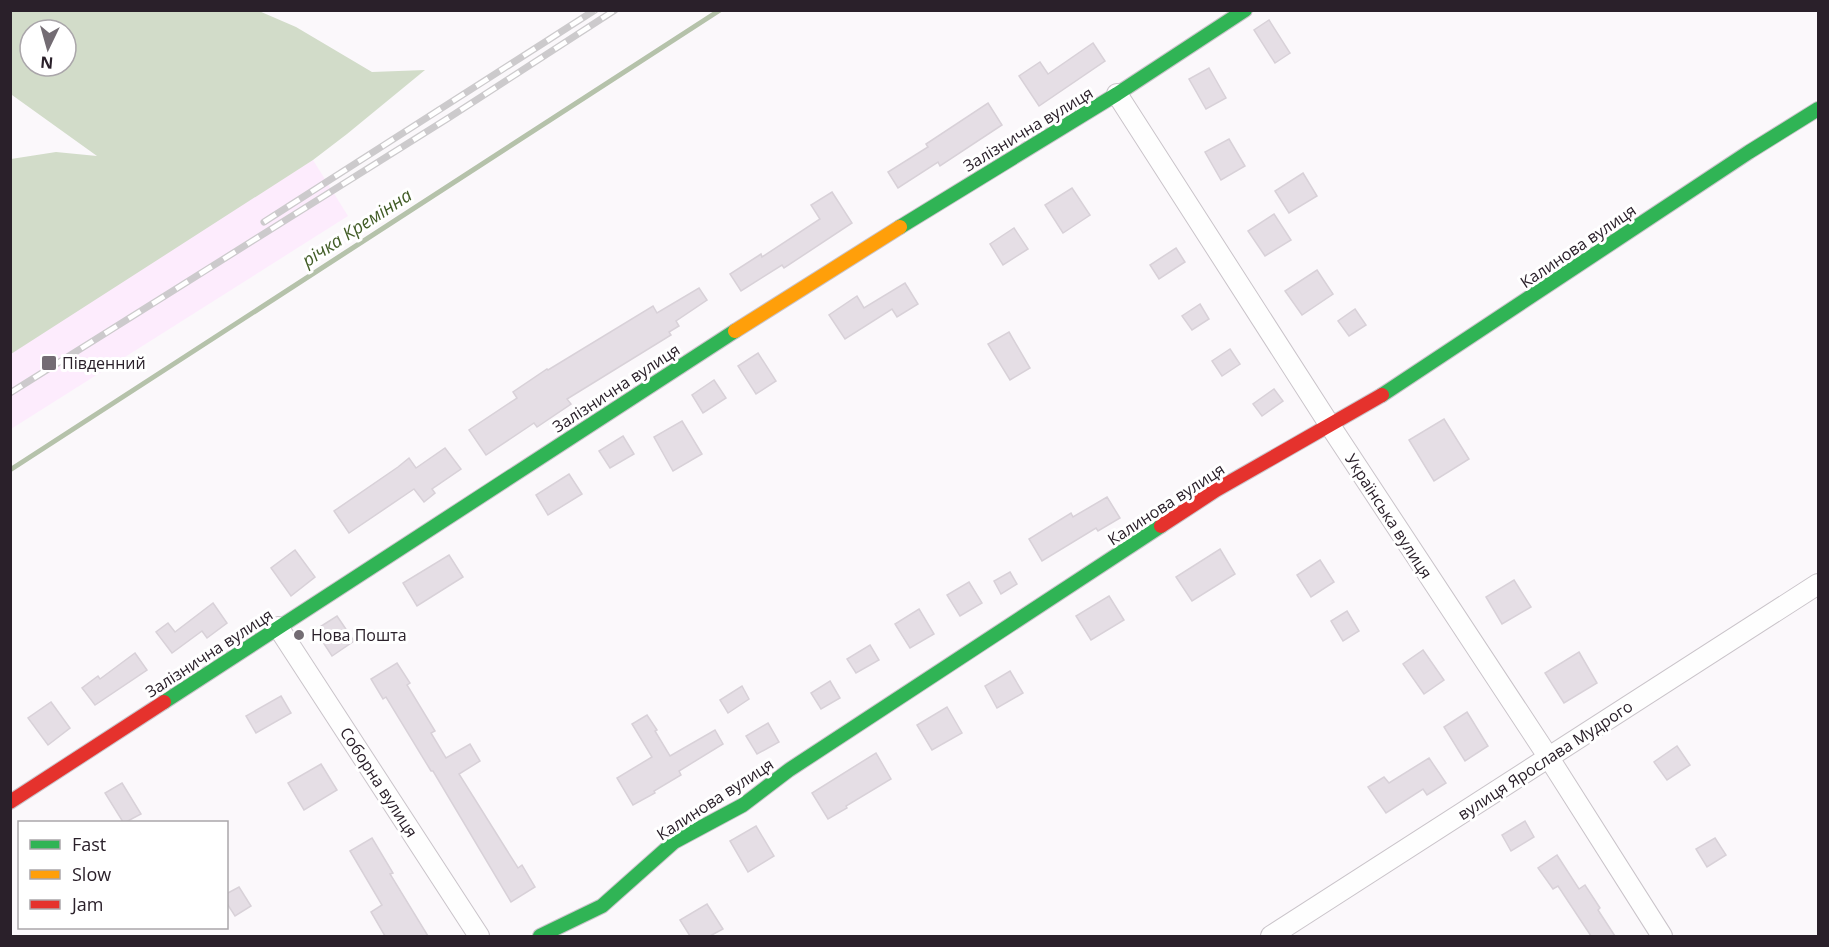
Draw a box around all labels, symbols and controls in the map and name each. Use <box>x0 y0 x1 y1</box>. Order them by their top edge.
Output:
north arrow <box>18 18 78 78</box>
text: N <box>39 51 54 74</box>
street label: Залізнична вулиця <box>959 82 1097 176</box>
water label: річка Кремінна <box>296 183 416 272</box>
street label: Калинова вулиця <box>1516 199 1640 293</box>
street label: Залізнична вулиця <box>548 339 684 437</box>
place label: Південний <box>62 352 146 374</box>
marker: Південний <box>40 354 58 372</box>
street label: Українська вулиця <box>1340 449 1438 583</box>
street label: Калинова вулиця <box>1103 458 1229 550</box>
street label: Залізнична вулиця <box>141 604 277 702</box>
place label: Нова Пошта <box>311 624 407 646</box>
marker: Нова Пошта <box>292 628 306 642</box>
street label: вулиця Ярослава Мудрого <box>1453 695 1637 825</box>
street label: Соборна вулиця <box>335 723 423 841</box>
street label: Калинова вулиця <box>652 753 778 845</box>
legend <box>18 821 228 929</box>
text: Fast <box>72 832 106 856</box>
text: Slow <box>72 862 111 886</box>
text: Jam <box>70 892 104 916</box>

